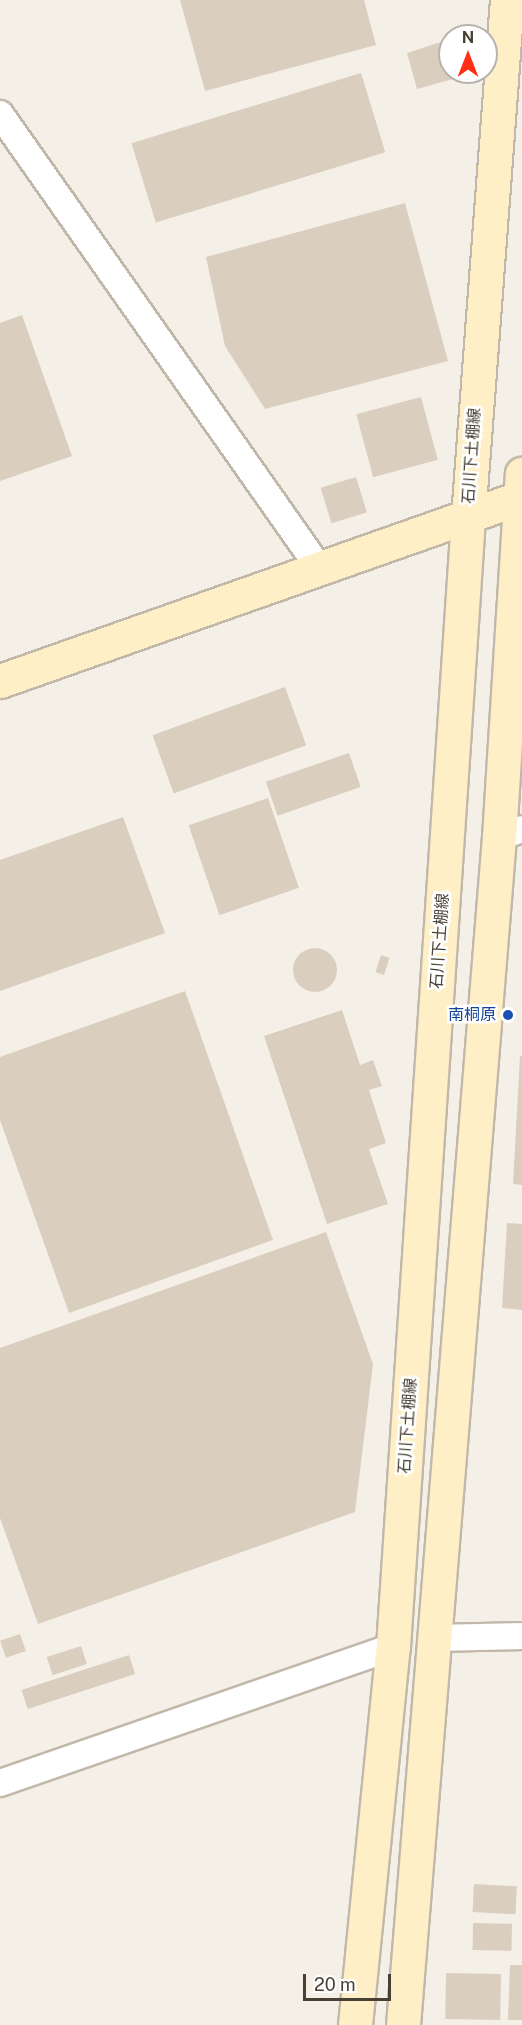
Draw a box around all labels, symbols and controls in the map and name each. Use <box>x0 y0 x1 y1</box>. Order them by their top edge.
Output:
north arrow <box>438 24 498 84</box>
text: N <box>462 28 474 47</box>
street label: 石川下土棚線 <box>459 407 485 505</box>
street label: 石川下土棚線 <box>427 892 453 990</box>
place label: 南桐原 <box>448 1005 496 1025</box>
marker: 南桐原 <box>501 1008 515 1022</box>
street label: 石川下土棚線 <box>395 1377 421 1475</box>
scale bar <box>306 1962 394 2000</box>
text: 20 m <box>314 1974 356 1995</box>

